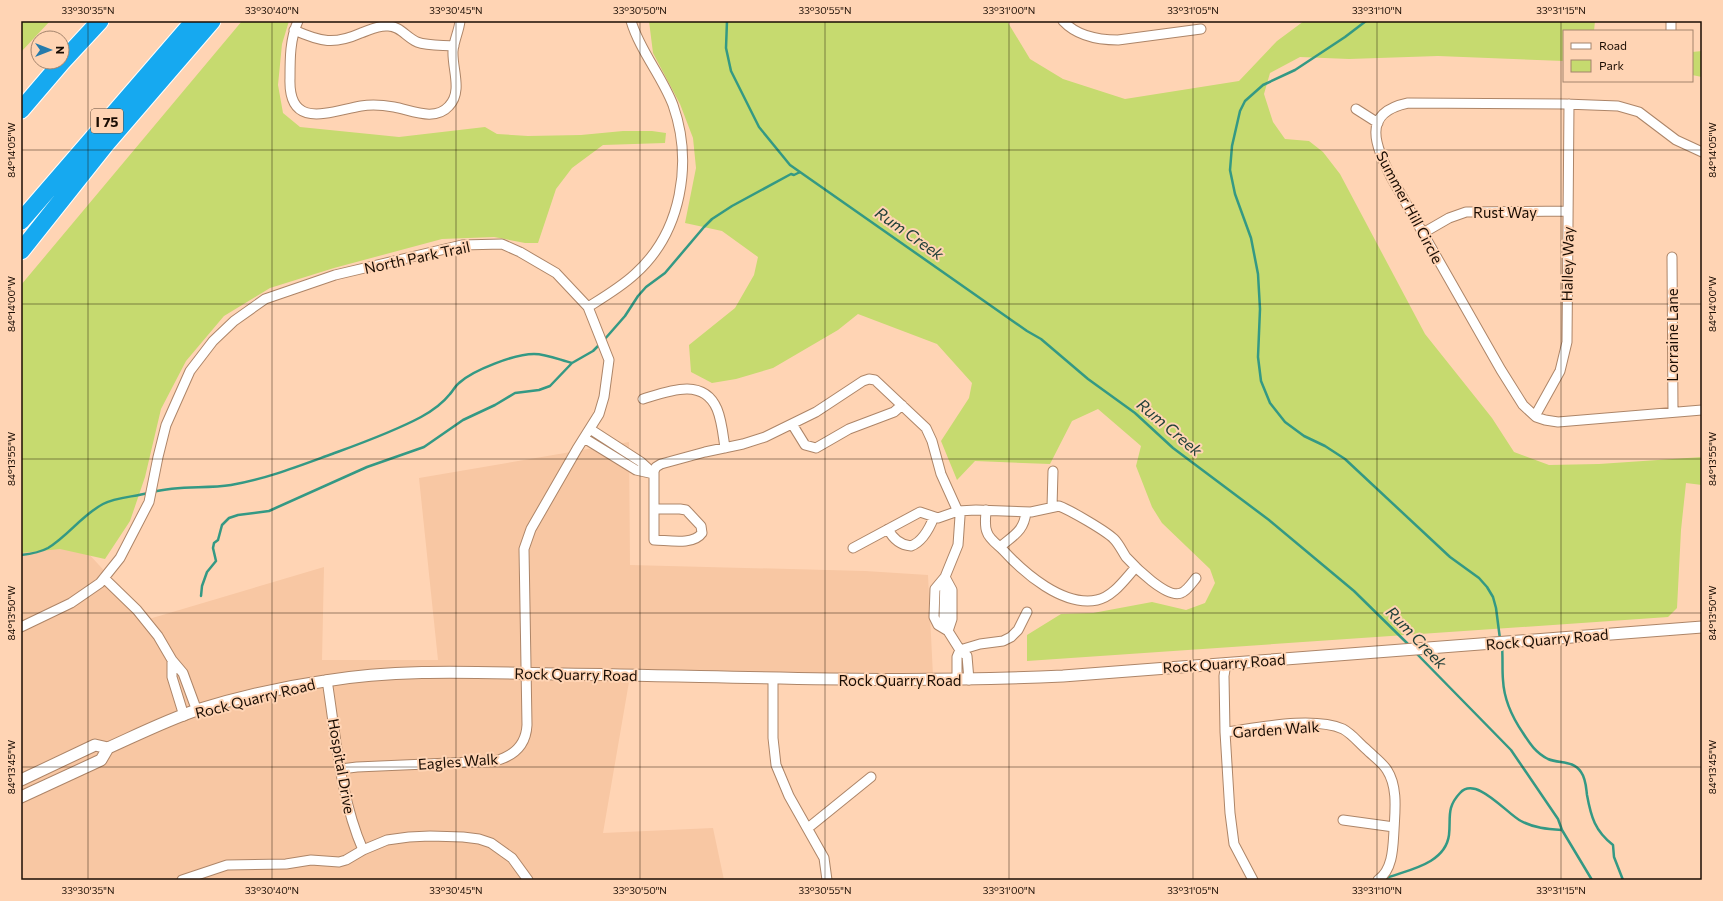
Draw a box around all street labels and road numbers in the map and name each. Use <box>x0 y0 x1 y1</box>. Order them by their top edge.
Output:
road number: I 75 <box>91 109 123 133</box>
street label: Summer Hill Circle <box>1373 148 1447 266</box>
street label: Rust Way <box>1473 203 1537 221</box>
street label: Halley Way <box>1557 226 1577 302</box>
street label: North Park Trail <box>362 237 472 277</box>
street label: Lorraine Lane <box>1663 288 1681 382</box>
street label: Rock Quarry Road <box>1485 625 1609 653</box>
street label: Rock Quarry Road <box>1162 650 1286 676</box>
street label: Rock Quarry Road <box>514 664 638 684</box>
street label: Rock Quarry Road <box>838 671 962 689</box>
street label: Rock Quarry Road <box>193 674 317 722</box>
street label: Hospital Drive <box>325 717 359 815</box>
street label: Garden Walk <box>1232 717 1320 741</box>
street label: Eagles Walk <box>417 749 499 773</box>

